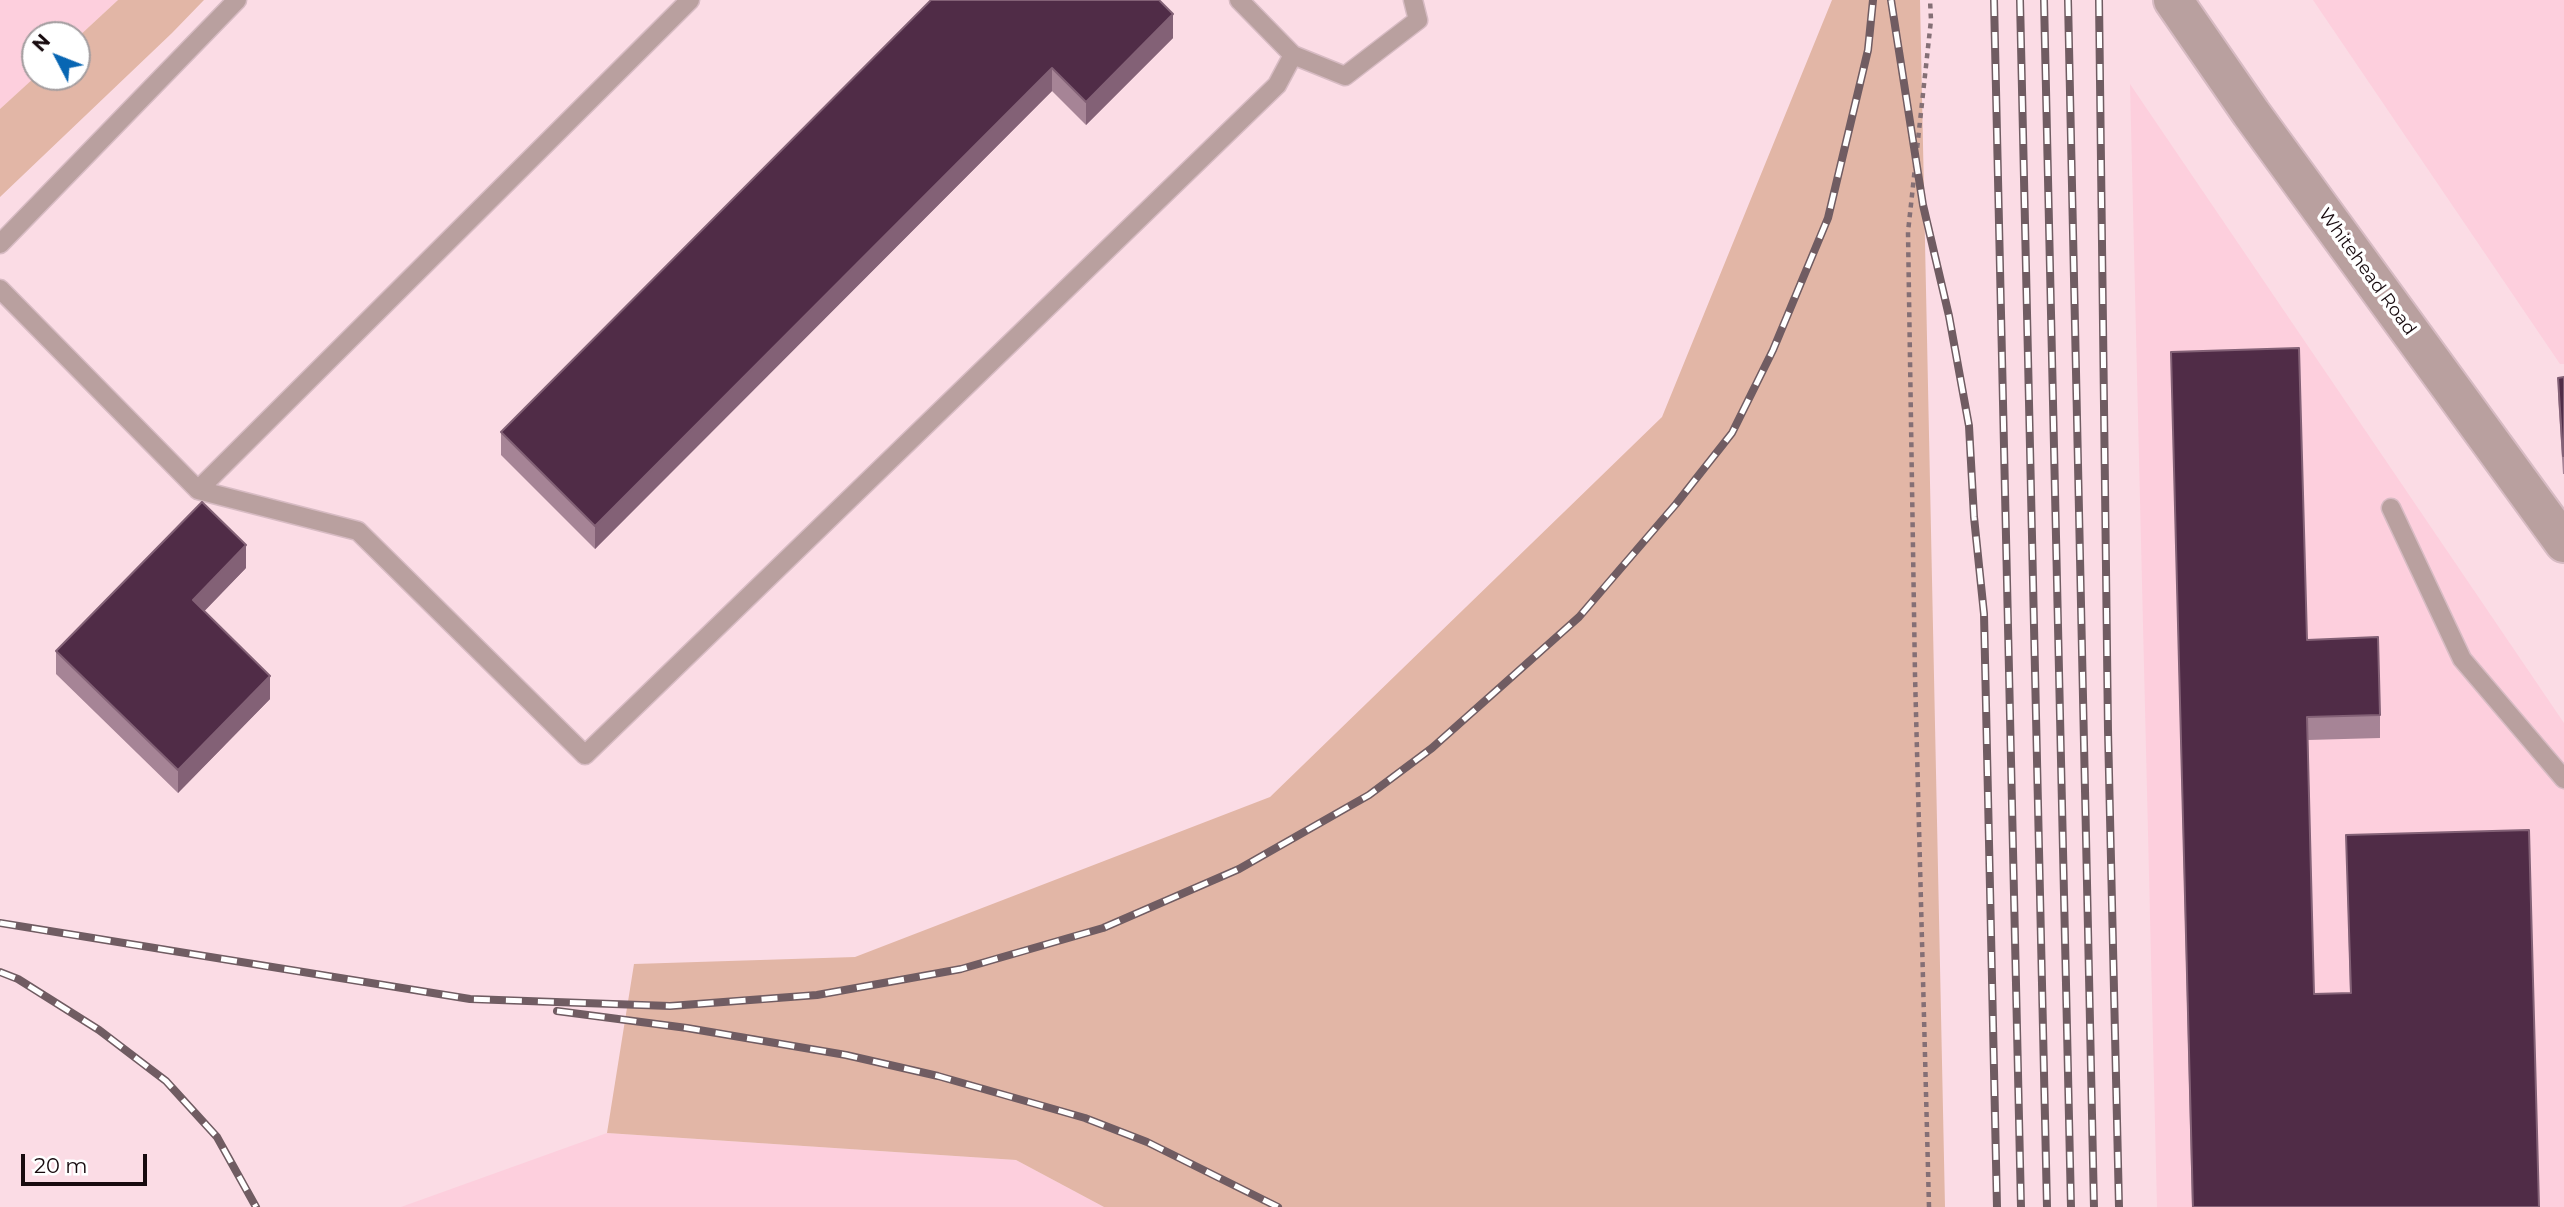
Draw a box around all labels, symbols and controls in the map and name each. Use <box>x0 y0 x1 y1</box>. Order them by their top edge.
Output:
north arrow <box>21 21 91 91</box>
text: N <box>28 30 55 56</box>
street label: Whitehead Road <box>2314 204 2420 340</box>
scale bar <box>24 1140 150 1184</box>
text: 20 m <box>34 1153 88 1178</box>

